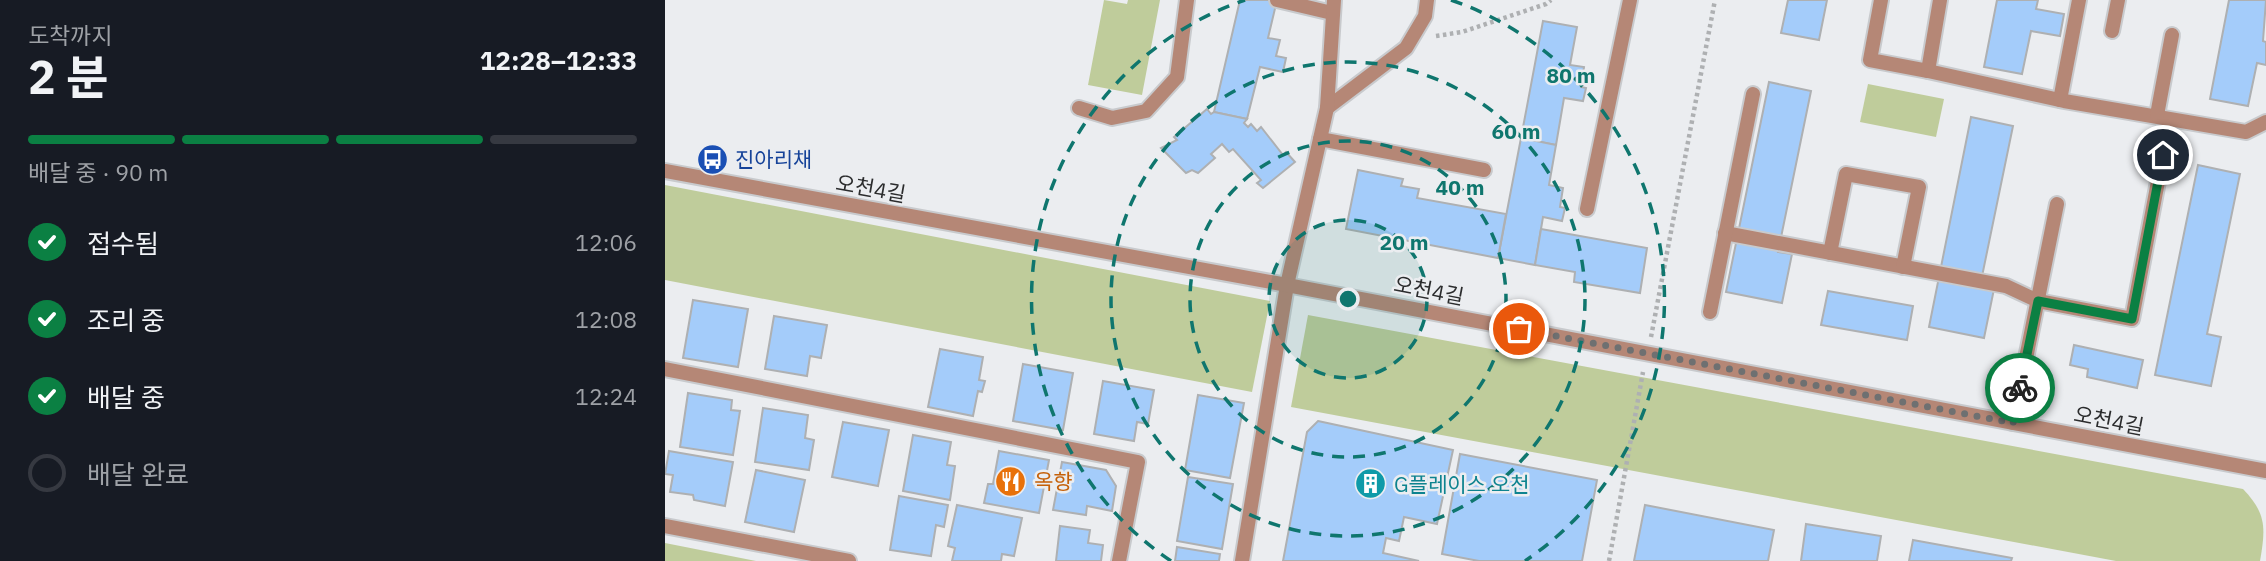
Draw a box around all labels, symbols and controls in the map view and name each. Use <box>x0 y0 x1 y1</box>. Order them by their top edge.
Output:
text: 도착까지 <box>28 20 113 50</box>
text: 12:28–12:33 <box>480 43 637 77</box>
text: 2 분 <box>28 47 109 107</box>
text: 80 m <box>1547 61 1595 89</box>
text: 60 m <box>1492 117 1540 145</box>
pin <box>2133 125 2193 185</box>
icon: home <box>2144 136 2182 174</box>
bus stop icon: 진아리채 <box>695 142 729 176</box>
place label: 진아리채 <box>735 145 812 173</box>
text: 배달 중 · 90 m <box>28 157 168 187</box>
street label: 오천4길 <box>834 168 908 208</box>
text: 40 m <box>1436 173 1484 201</box>
icon: check <box>28 223 66 261</box>
text: 접수됨 <box>87 226 159 260</box>
text: 12:06 <box>575 227 637 257</box>
text: 20 m <box>1380 228 1428 256</box>
street label: 오천4길 <box>1392 270 1466 310</box>
centre of rings <box>1336 287 1360 311</box>
pin <box>1489 299 1549 359</box>
icon: check <box>28 300 66 338</box>
text: 조리 중 <box>87 303 165 337</box>
text: 12:08 <box>575 304 637 334</box>
icon: bag <box>1500 310 1538 348</box>
courier <box>1985 353 2055 423</box>
icon: bike <box>2001 369 2039 407</box>
icon: check <box>28 377 66 415</box>
text: 배달 중 <box>87 380 165 414</box>
text: 12:24 <box>575 381 637 411</box>
street label: 오천4길 <box>2072 400 2146 440</box>
text: 배달 완료 <box>87 457 189 491</box>
restaurant icon: 옥향 <box>994 464 1028 498</box>
place label: 옥향 <box>1034 467 1073 495</box>
building icon: G플레이스 오천 <box>1354 467 1388 501</box>
place label: G플레이스 오천 <box>1394 470 1529 498</box>

